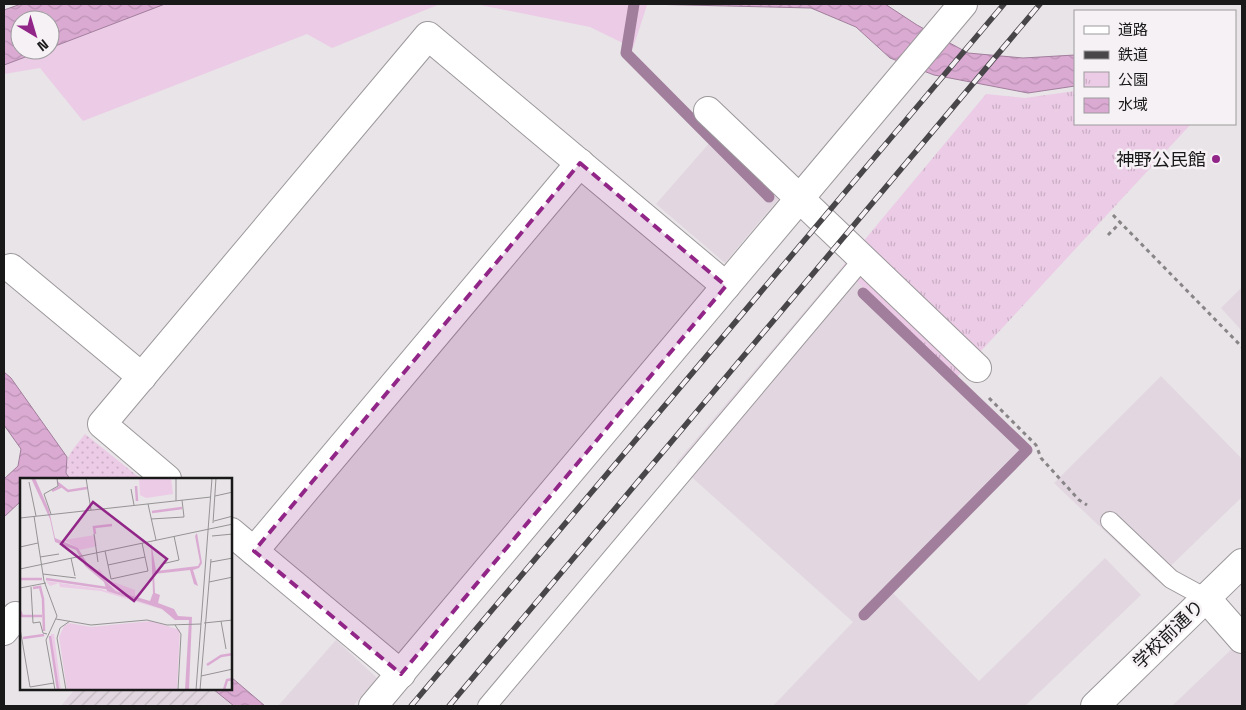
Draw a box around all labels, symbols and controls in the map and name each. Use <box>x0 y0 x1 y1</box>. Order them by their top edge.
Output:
north arrow <box>10 10 60 60</box>
legend <box>1074 10 1236 125</box>
text: 道路 <box>1118 20 1148 39</box>
text: N <box>34 35 52 55</box>
text: 鉄道 <box>1118 45 1148 64</box>
text: 公園 <box>1118 70 1148 89</box>
text: 水域 <box>1118 95 1148 114</box>
place label: 神野公民館 <box>1116 148 1206 171</box>
marker: 神野公民館 <box>1210 153 1222 165</box>
inset map <box>20 478 232 690</box>
street label: 学校前通り <box>1128 594 1208 674</box>

